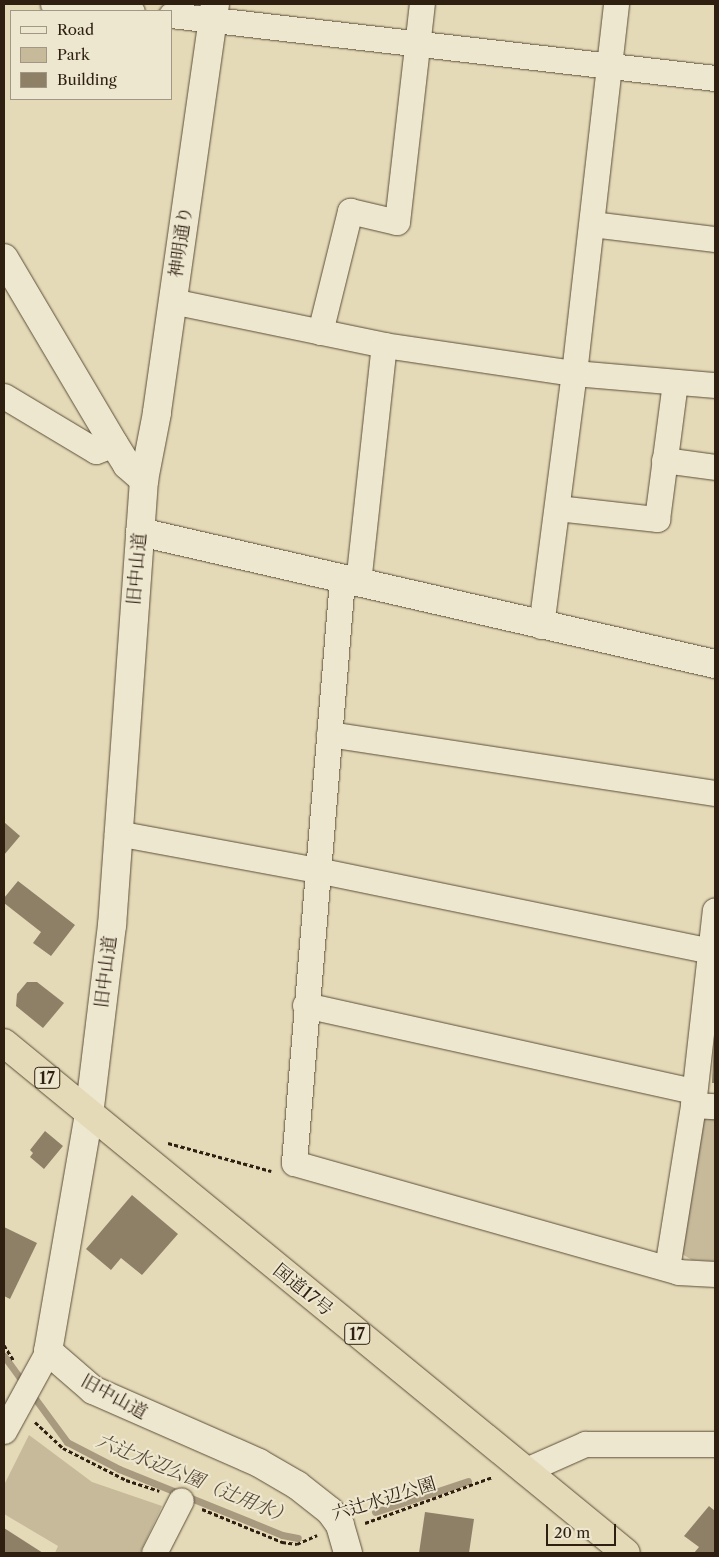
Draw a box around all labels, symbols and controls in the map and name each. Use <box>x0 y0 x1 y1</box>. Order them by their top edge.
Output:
legend <box>10 10 172 100</box>
text: Road <box>57 20 94 39</box>
text: Park <box>57 45 90 64</box>
text: Building <box>57 70 117 89</box>
street label: 神明通り <box>165 205 197 279</box>
street label: 旧中山道 <box>123 532 151 606</box>
street label: 旧中山道 <box>91 935 121 1009</box>
road number: 17 <box>33 1064 61 1092</box>
street label: 国道17号 <box>269 1259 337 1321</box>
road number: 17 <box>343 1320 371 1348</box>
street label: 旧中山道 <box>77 1370 151 1424</box>
water label: 六辻水辺公園（辻用水） <box>93 1429 295 1529</box>
street label: 六辻水辺公園 <box>329 1473 439 1525</box>
scale bar <box>549 1514 619 1546</box>
text: 20 m <box>554 1523 590 1542</box>

